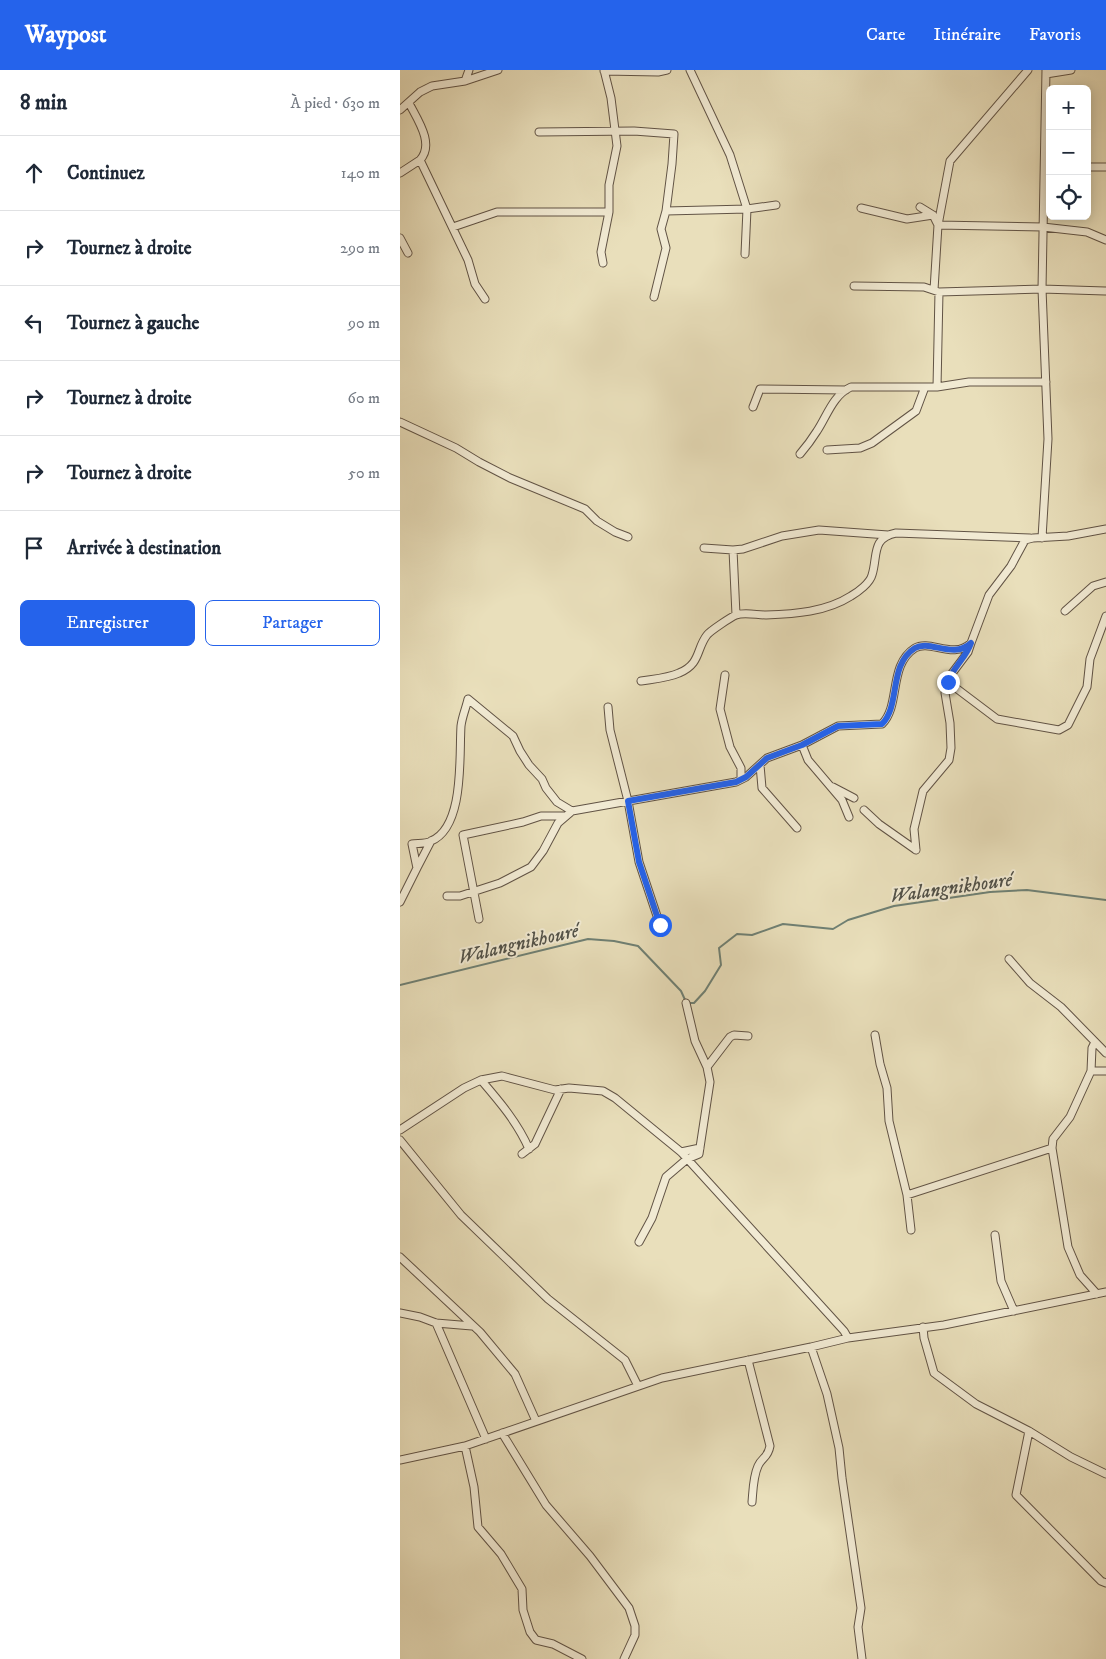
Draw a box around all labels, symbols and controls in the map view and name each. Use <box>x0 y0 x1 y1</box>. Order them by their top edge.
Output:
text: Waypost <box>25 20 106 50</box>
text: Carte <box>866 24 906 46</box>
text: Itinéraire <box>934 24 1001 46</box>
text: Favoris <box>1029 24 1081 46</box>
map controls <box>1046 85 1091 220</box>
button: + <box>1046 85 1091 130</box>
text: 8 min <box>20 90 67 116</box>
text: À pied · 630 m <box>291 93 380 113</box>
button: − <box>1046 130 1091 175</box>
icon: ahead <box>20 159 48 187</box>
text: Continuez <box>67 162 145 185</box>
text: 140 m <box>341 163 380 183</box>
button: locate <box>1046 175 1091 220</box>
icon: right <box>20 234 48 262</box>
text: Tournez à droite <box>67 237 192 260</box>
text: 290 m <box>340 238 380 258</box>
icon: left <box>20 309 48 337</box>
text: Tournez à gauche <box>67 312 199 335</box>
text: 90 m <box>348 313 380 333</box>
icon: right <box>20 384 48 412</box>
text: Tournez à droite <box>67 387 192 410</box>
text: 60 m <box>348 388 380 408</box>
icon: right <box>20 459 48 487</box>
text: Tournez à droite <box>67 462 192 485</box>
text: 50 m <box>348 463 380 483</box>
icon: arrive <box>20 534 48 562</box>
text: Arrivée à destination <box>67 537 221 560</box>
button: Enregistrer <box>20 600 195 646</box>
button: Partager <box>205 600 380 646</box>
route end <box>937 671 960 694</box>
water label: Walangnikhouré <box>889 867 1017 909</box>
route start <box>649 914 672 937</box>
water label: Walangnikhouré <box>456 918 584 970</box>

